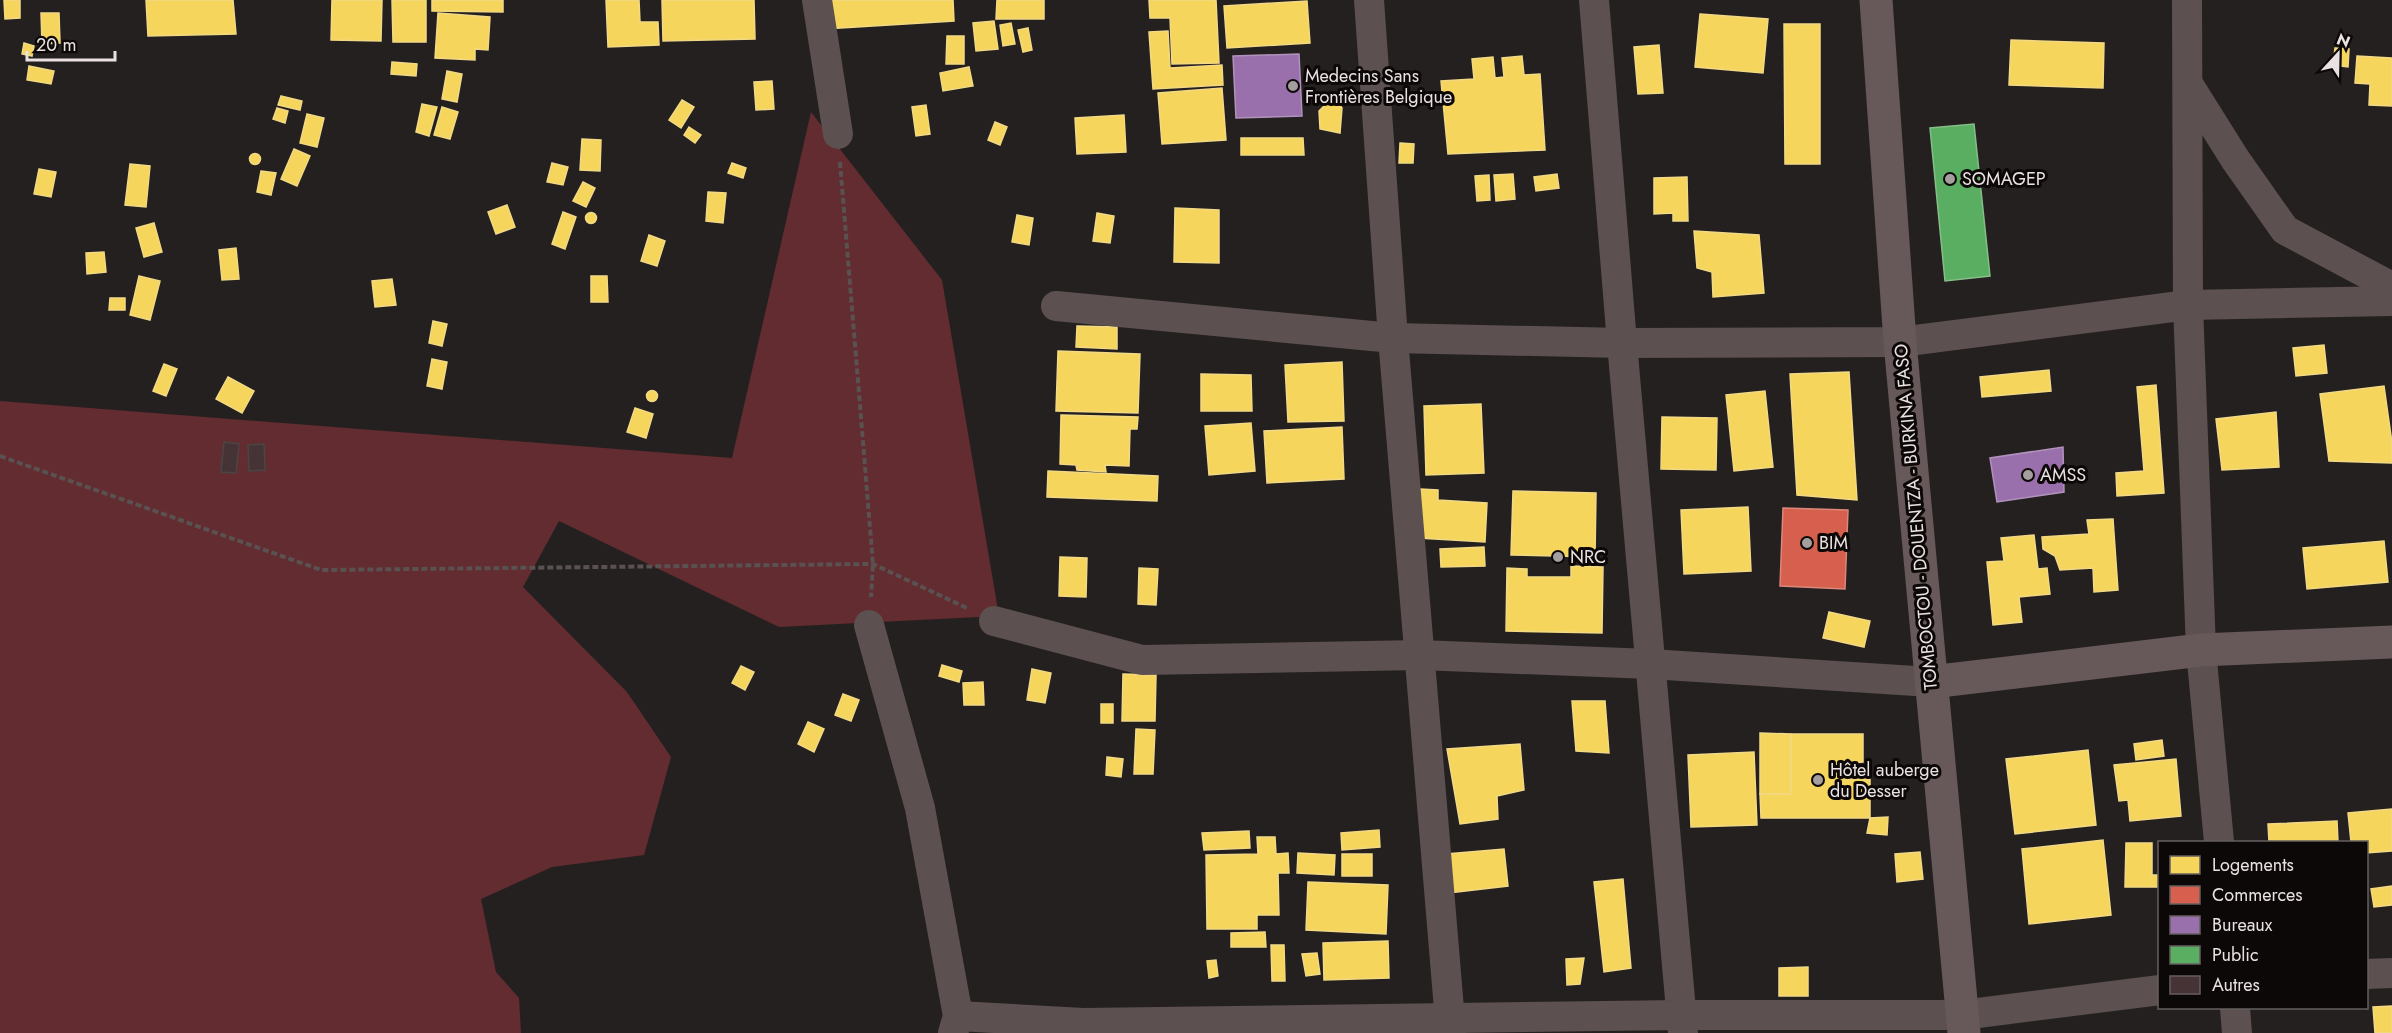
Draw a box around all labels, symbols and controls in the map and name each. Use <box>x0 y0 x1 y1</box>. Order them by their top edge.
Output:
scale bar <box>27 24 116 62</box>
north arrow <box>2308 24 2368 84</box>
text: N <box>2333 28 2354 54</box>
text: 20 m <box>36 32 76 58</box>
place label: Medecins Sans Frontières Belgique <box>1305 63 1452 110</box>
marker: Medecins Sans Frontières Belgique <box>1286 79 1300 93</box>
place label: SOMAGEP <box>1962 166 2046 192</box>
marker: SOMAGEP <box>1943 172 1957 186</box>
street label: TOMBOCTOU - DOUENTZA - BURKINA FASO <box>1888 343 1944 691</box>
place label: AMSS <box>2040 462 2086 488</box>
marker: AMSS <box>2021 468 2035 482</box>
place label: BIM <box>1819 530 1848 556</box>
marker: BIM <box>1800 536 1814 550</box>
place label: NRC <box>1570 544 1606 570</box>
marker: NRC <box>1551 550 1565 564</box>
place label: Hôtel auberge du Desser <box>1830 757 1939 804</box>
marker: Hôtel auberge du Desser <box>1811 773 1825 787</box>
legend <box>2158 841 2368 1009</box>
text: Logements <box>2212 852 2294 878</box>
text: Commerces <box>2212 882 2303 908</box>
text: Bureaux <box>2212 912 2273 938</box>
text: Public <box>2212 942 2259 968</box>
text: Autres <box>2212 972 2260 998</box>

